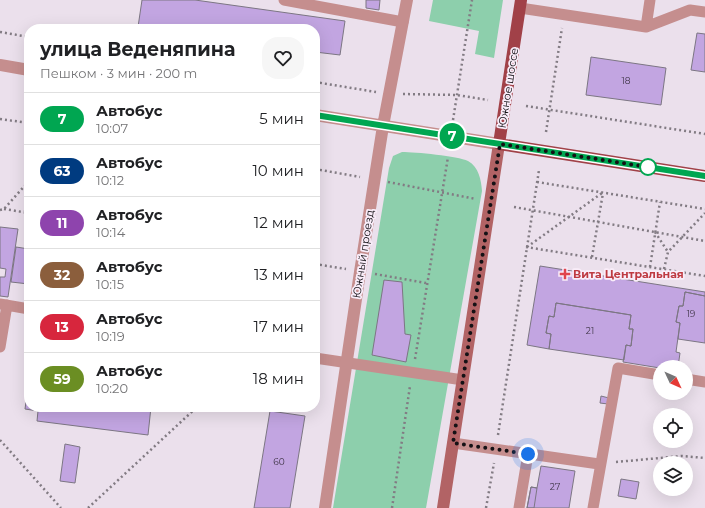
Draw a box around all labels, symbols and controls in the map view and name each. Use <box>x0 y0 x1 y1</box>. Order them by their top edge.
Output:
button: heart <box>262 37 304 79</box>
text: улица Веденяпина <box>40 38 235 61</box>
street label: Южное шоссе <box>495 47 521 129</box>
text: Пешком · 3 мин · 200 m <box>40 65 197 81</box>
house number: 18 <box>622 75 631 86</box>
text: Автобус <box>96 101 163 120</box>
text: 5 мин <box>259 109 304 128</box>
text: 7 <box>58 110 66 128</box>
text: 10:07 <box>96 120 128 136</box>
line badge: 7 <box>439 123 465 149</box>
text: 7 <box>448 127 456 145</box>
text: Автобус <box>96 153 163 172</box>
unlabelled marker <box>639 158 657 176</box>
text: 10 мин <box>252 161 304 180</box>
text: 63 <box>53 162 71 180</box>
text: 10:12 <box>96 172 124 188</box>
text: Автобус <box>96 205 163 224</box>
street label: Южный проезд <box>349 209 377 299</box>
text: 12 мин <box>254 213 304 232</box>
text: 11 <box>57 214 67 232</box>
text: 10:14 <box>96 224 125 240</box>
text: Автобус <box>96 257 163 276</box>
text: 13 мин <box>254 265 304 284</box>
text: 32 <box>54 266 70 284</box>
place label: Вита Центральная <box>573 267 684 281</box>
marker: Вита Центральная <box>560 269 570 279</box>
text: 10:15 <box>96 276 124 292</box>
house number: 19 <box>687 308 696 319</box>
text: Автобус <box>96 309 163 328</box>
text: 17 мин <box>254 317 304 336</box>
text: 13 <box>55 318 69 336</box>
house number: 21 <box>586 325 594 336</box>
text: 10:19 <box>96 328 125 344</box>
north arrow <box>653 360 693 400</box>
map controls <box>653 360 693 496</box>
text: Автобус <box>96 361 163 380</box>
text: 18 мин <box>253 369 304 388</box>
text: 59 <box>53 370 71 388</box>
text: 10:20 <box>96 380 128 396</box>
button: locate <box>653 408 693 448</box>
your location <box>518 444 538 464</box>
house number: 60 <box>273 456 285 467</box>
button: layers <box>653 456 693 496</box>
house number: 27 <box>550 481 560 492</box>

